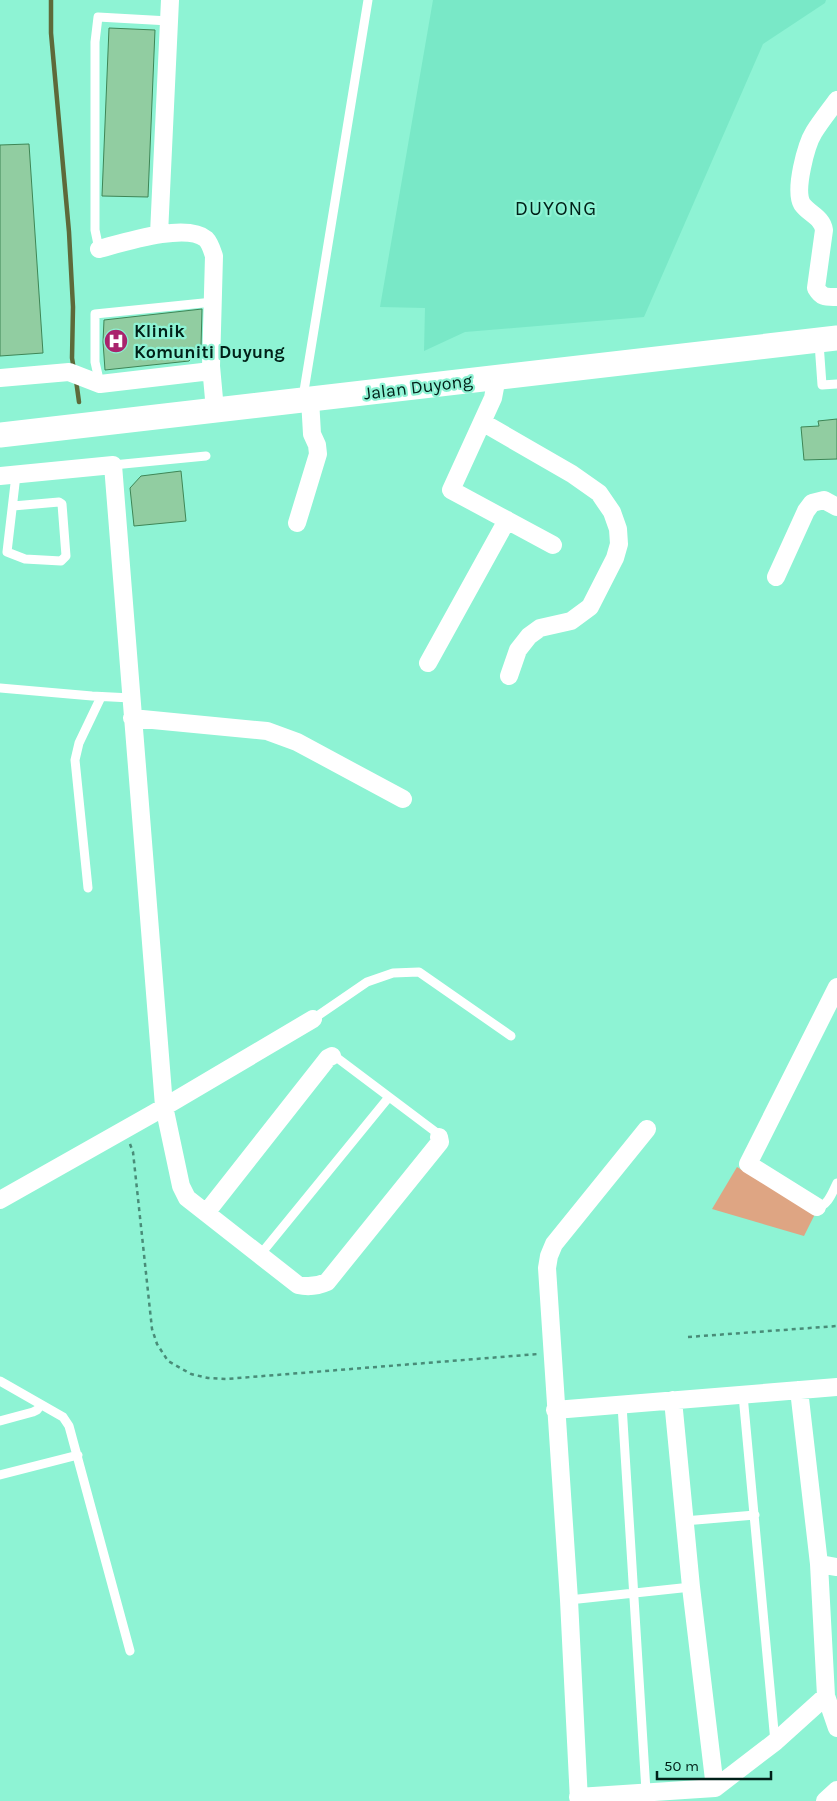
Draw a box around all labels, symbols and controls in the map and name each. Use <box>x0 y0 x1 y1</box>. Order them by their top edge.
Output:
district label: DUYONG <box>515 197 597 220</box>
place label: Klinik Komuniti Duyung <box>134 320 285 363</box>
hospital icon: Klinik Komuniti Duyung <box>103 328 129 354</box>
street label: Jalan Duyong <box>362 369 474 405</box>
scale bar <box>657 1748 771 1780</box>
text: 50 m <box>664 1757 699 1775</box>

